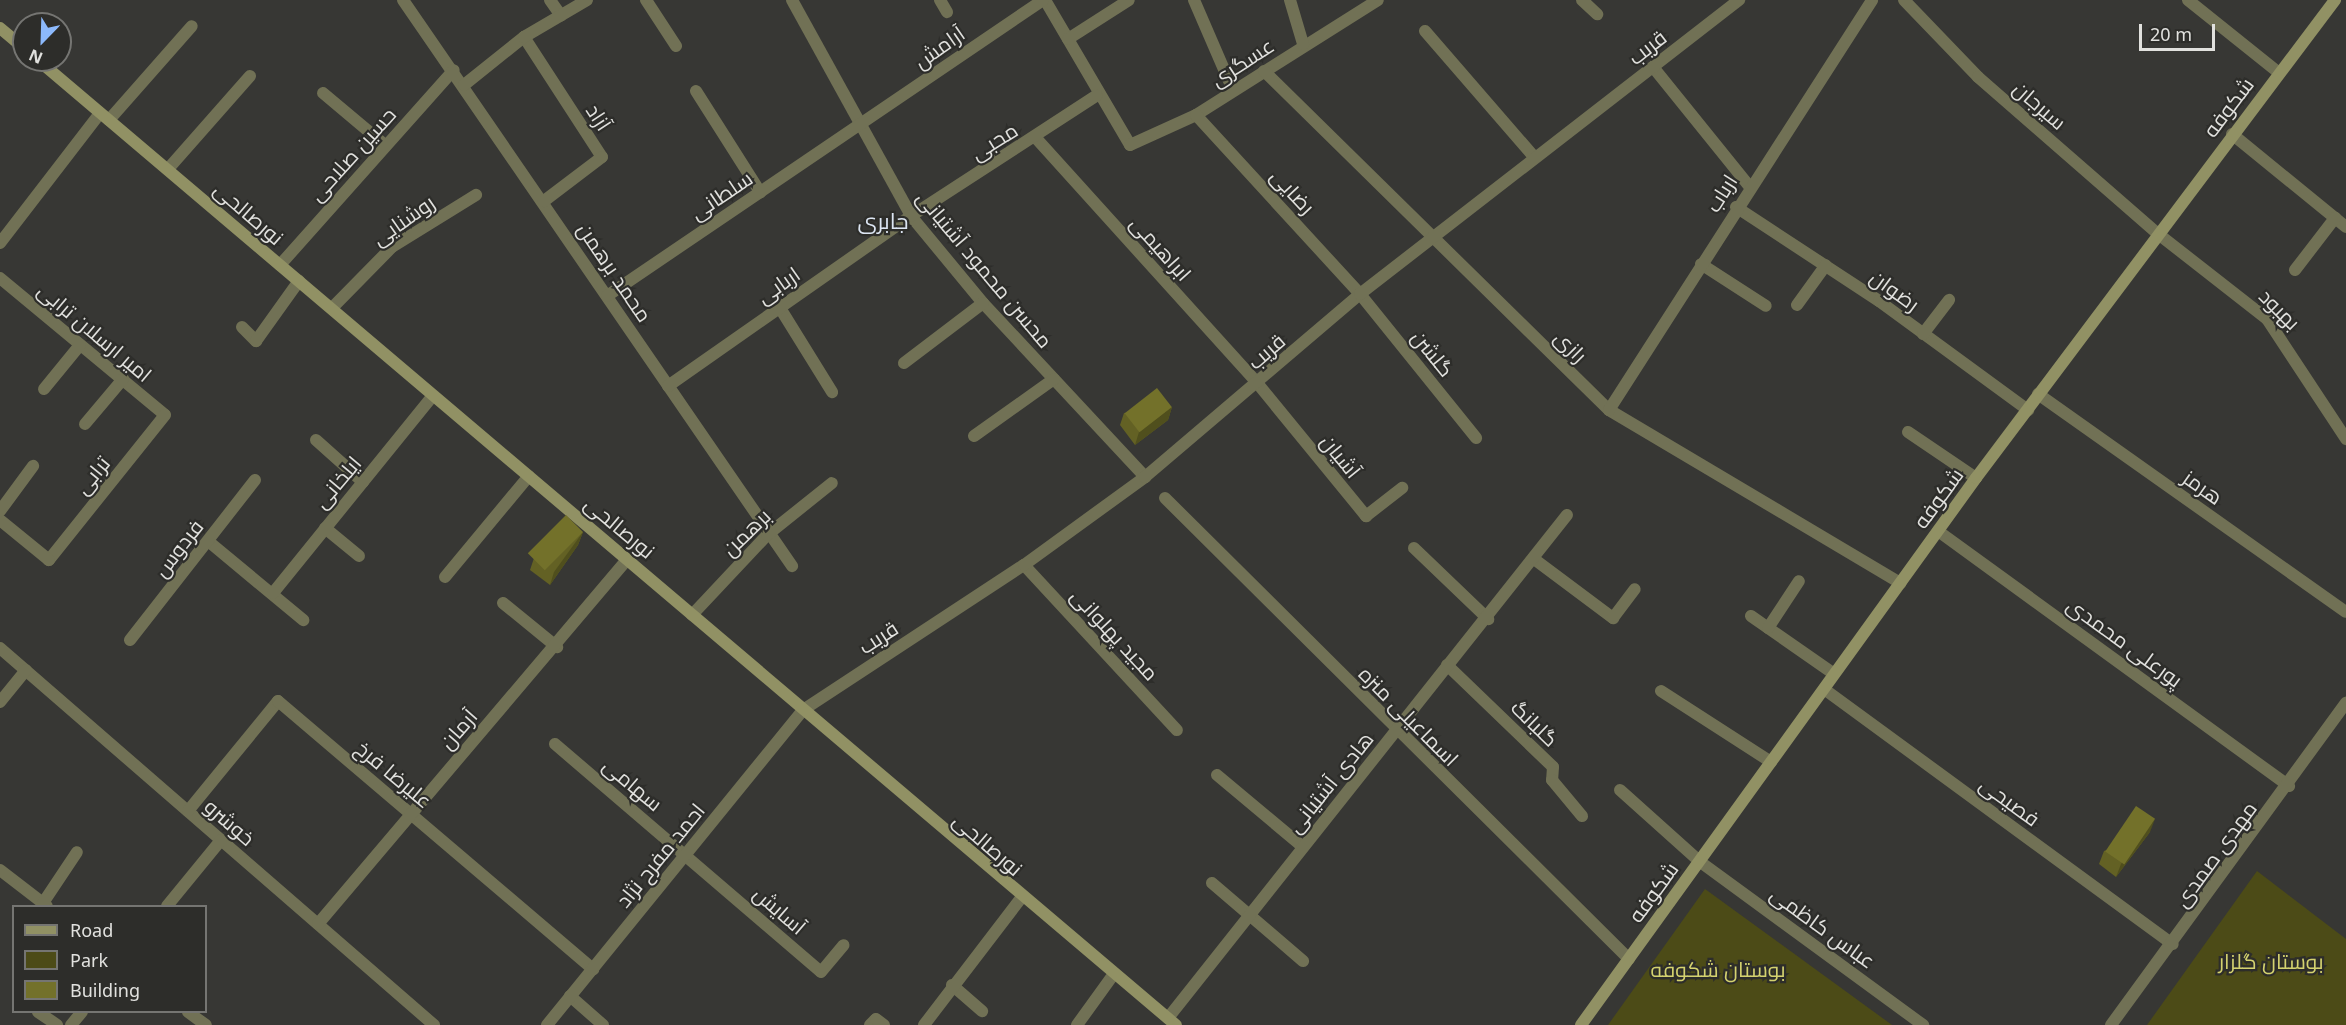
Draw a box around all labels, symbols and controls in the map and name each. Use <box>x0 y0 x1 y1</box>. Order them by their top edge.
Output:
north arrow <box>12 12 72 72</box>
scale bar <box>2142 12 2218 50</box>
street label: آرامش <box>909 20 969 74</box>
text: 20 m <box>2150 22 2192 46</box>
street label: قریب <box>1623 24 1671 70</box>
street label: عسگری <box>1206 32 1278 92</box>
text: N <box>25 44 46 69</box>
street label: شکوفه <box>2197 72 2259 142</box>
street label: سیرجان <box>2008 75 2072 135</box>
street label: آزاد <box>581 99 617 135</box>
street label: حسین صلاحی <box>303 102 401 206</box>
street label: محبی <box>966 117 1022 165</box>
street label: رضایی <box>1266 163 1320 219</box>
street label: سلطانی <box>685 165 757 225</box>
street label: ارباب <box>1700 170 1742 216</box>
street label: نورصالحی <box>209 176 289 250</box>
street label: محسن محمود آشتیانی <box>912 185 1058 353</box>
street label: روشنایی <box>367 189 439 251</box>
district label: جابری <box>858 208 908 234</box>
street label: ابراهیمی <box>1125 210 1197 286</box>
street label: محمد برهمن <box>573 217 657 327</box>
street label: اربابی <box>751 261 805 309</box>
street label: رضوان <box>1866 264 1924 316</box>
street label: امیر ارسلان ترابی <box>33 277 157 387</box>
street label: بهبود <box>2254 283 2306 335</box>
street label: گلشن <box>1407 324 1459 382</box>
street label: رازی <box>1550 325 1592 367</box>
street label: قریب <box>1242 328 1290 374</box>
street label: آشیان <box>1316 429 1366 483</box>
street label: ترابی <box>69 451 115 499</box>
street label: ایلخانی <box>308 451 366 513</box>
street label: شکوفه <box>1908 463 1968 533</box>
street label: هرمز <box>2178 464 2228 510</box>
street label: نورصالحی <box>580 490 660 564</box>
street label: برهمن <box>717 503 775 561</box>
street label: فردوس <box>148 514 208 582</box>
street label: مجید پهلوانی <box>1066 583 1164 685</box>
street label: پورعلی محمدی <box>2062 592 2188 692</box>
street label: قریب <box>854 615 902 659</box>
street label: اسماعیلی منزه <box>1354 661 1464 771</box>
street label: گلبانگ <box>1506 695 1564 751</box>
street label: آرمان <box>434 704 482 754</box>
street label: هادی آشتیانی <box>1281 726 1379 838</box>
street label: علیرضا فرخ <box>351 735 437 813</box>
street label: سهامی <box>598 752 668 816</box>
street label: فصیحی <box>1975 771 2045 831</box>
street label: خوشرو <box>200 793 260 851</box>
street label: مهدی صمدی <box>2168 796 2262 912</box>
street label: احمد مفرح نژاد <box>610 798 710 912</box>
street label: نورصالحی <box>948 807 1028 881</box>
street label: شکوفه <box>1623 857 1683 927</box>
street label: آسایش <box>749 880 811 940</box>
street label: عباس کاظمی <box>1766 881 1880 973</box>
legend <box>12 905 207 1013</box>
text: Road <box>70 918 113 942</box>
text: Park <box>70 948 108 972</box>
park label: بوستان گلزار <box>2218 948 2324 974</box>
park label: بوستان شکوفه <box>1650 956 1786 982</box>
text: Building <box>70 978 140 1002</box>

